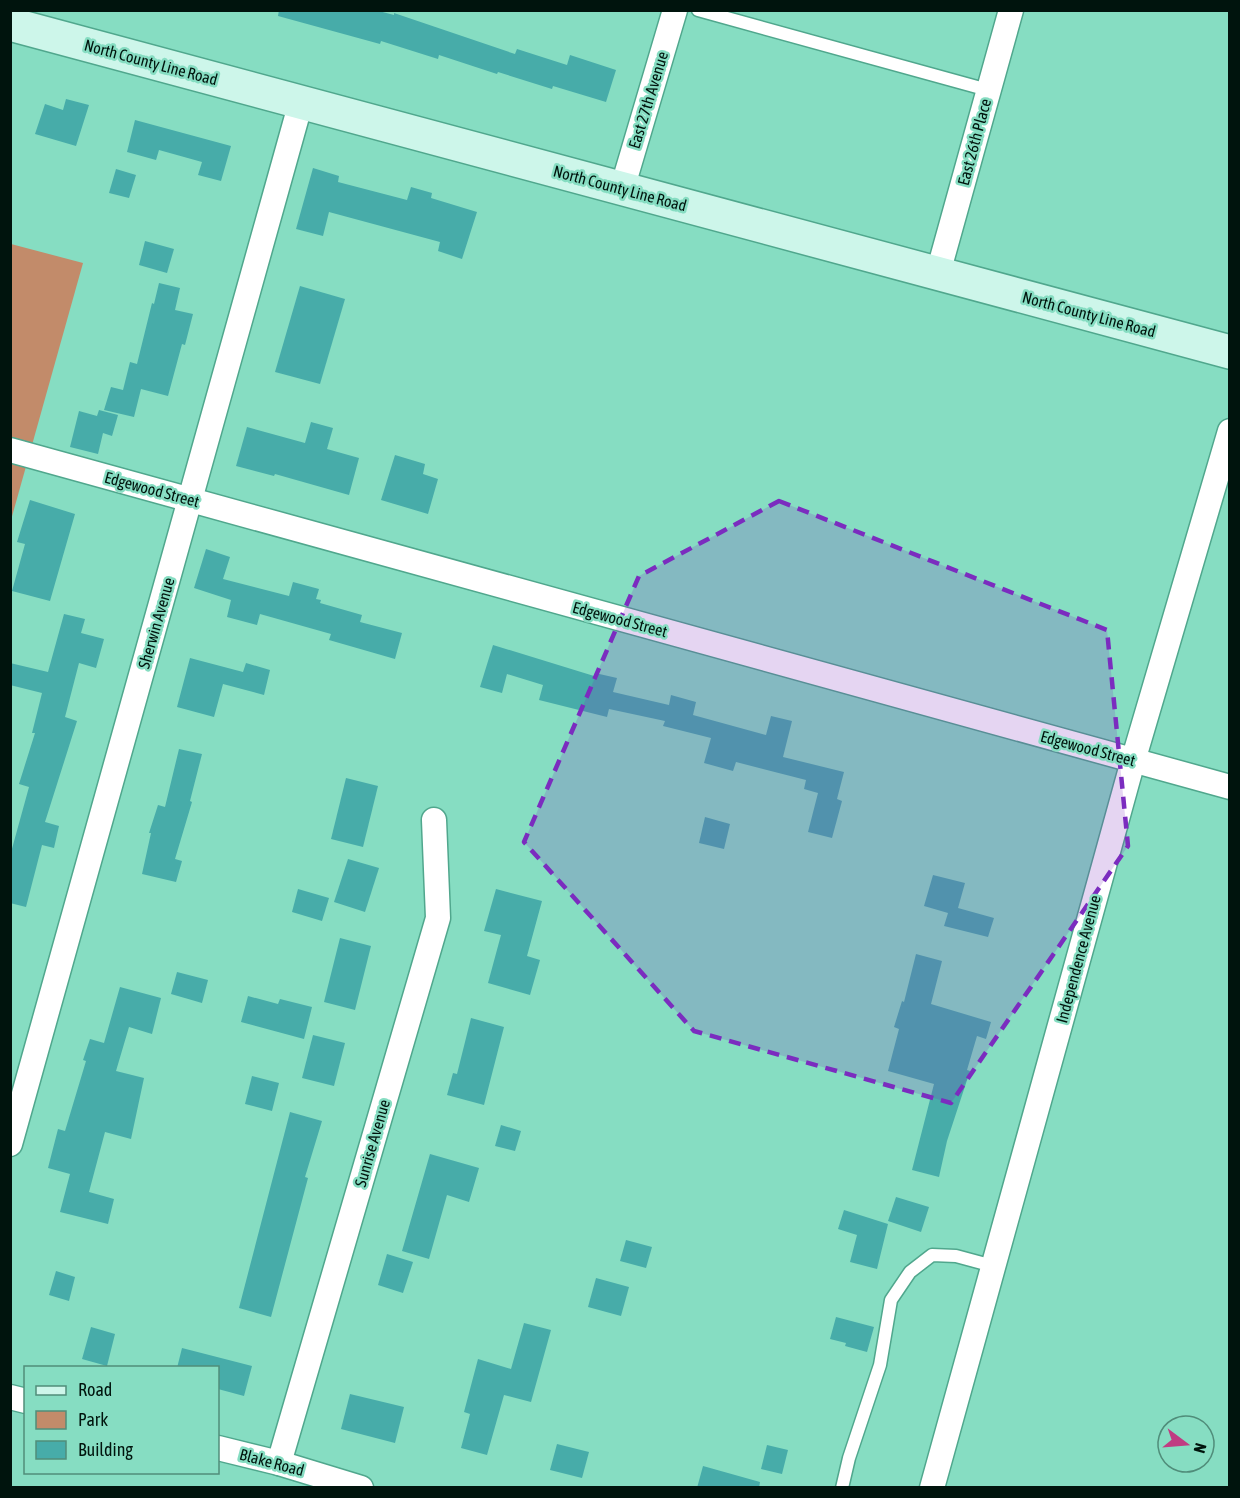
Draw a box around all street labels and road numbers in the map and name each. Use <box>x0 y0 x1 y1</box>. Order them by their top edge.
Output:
street label: North County Line Road <box>82 36 220 89</box>
street label: East 27th Avenue <box>625 49 671 151</box>
street label: East 26th Place <box>954 97 994 187</box>
street label: North County Line Road <box>551 162 689 215</box>
street label: North County Line Road <box>1020 288 1158 341</box>
street label: Edgewood Street <box>102 468 202 511</box>
street label: Sherwin Avenue <box>134 575 178 671</box>
street label: Edgewood Street <box>570 598 670 641</box>
street label: Edgewood Street <box>1038 727 1138 770</box>
street label: Independence Avenue <box>1052 893 1105 1025</box>
street label: Sunrise Avenue <box>351 1097 393 1189</box>
street label: Blake Road <box>238 1445 306 1479</box>

